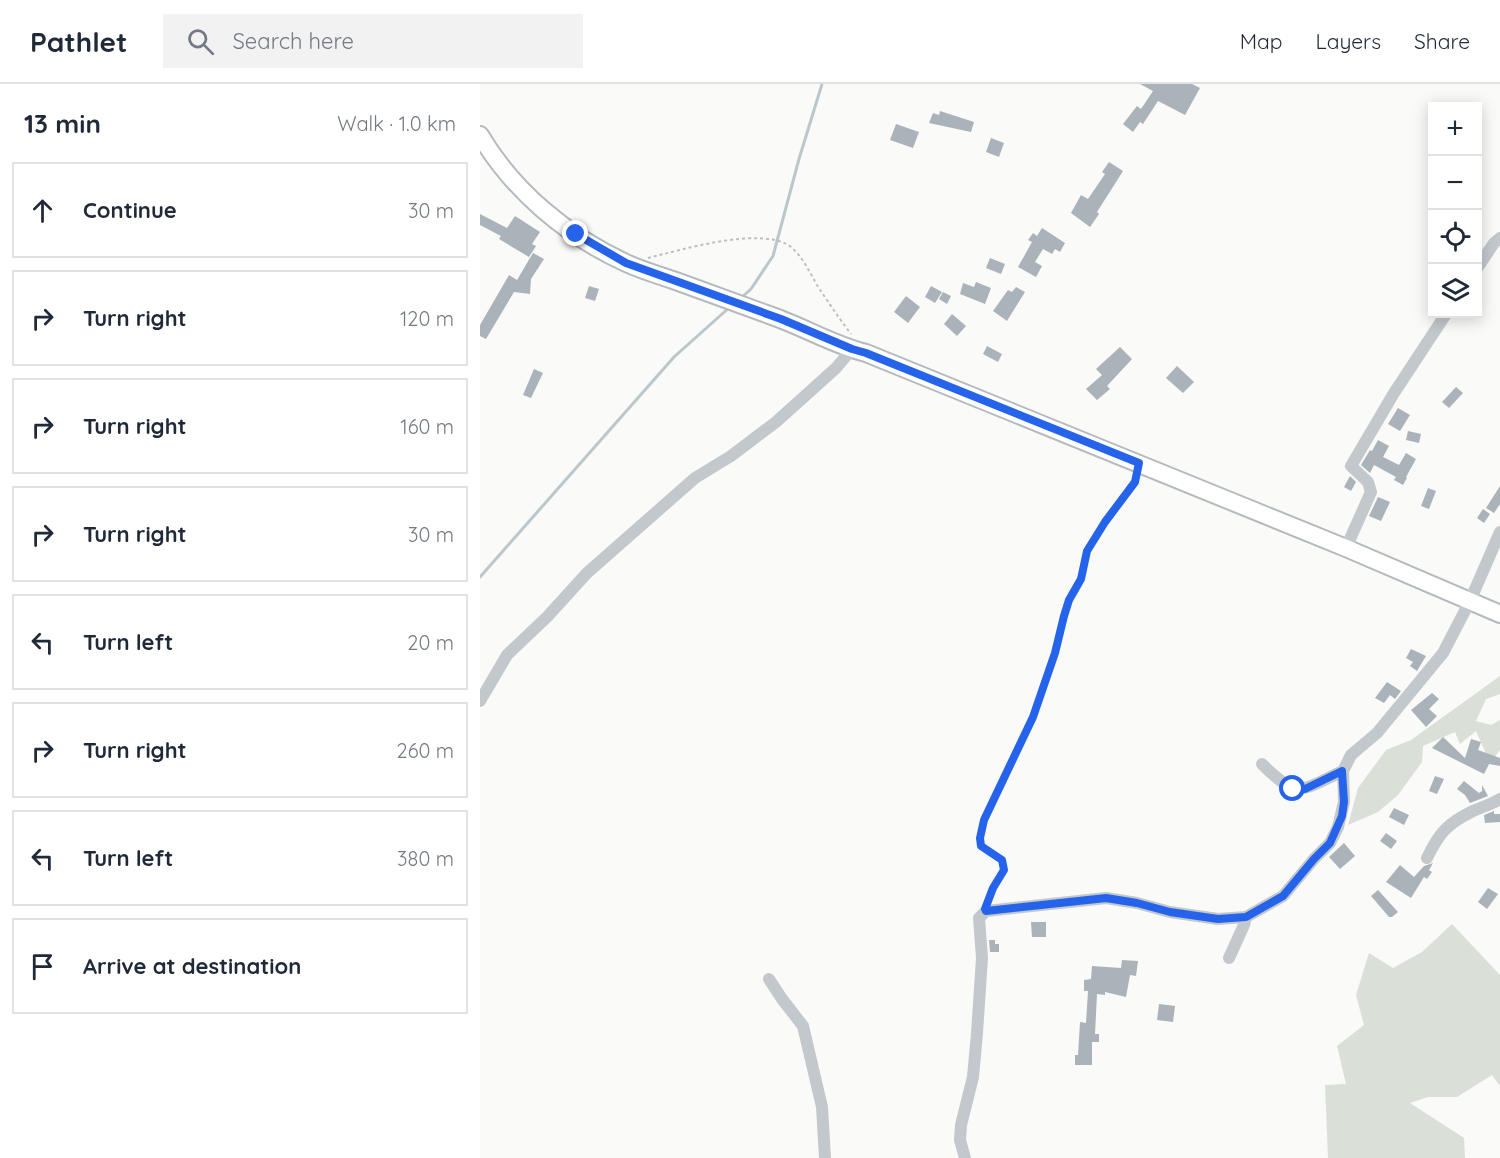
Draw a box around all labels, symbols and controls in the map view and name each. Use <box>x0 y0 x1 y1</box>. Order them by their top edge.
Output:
search box <box>163 14 583 68</box>
text: Pathlet <box>30 24 127 59</box>
icon: search <box>184 25 217 58</box>
text: Search here <box>232 27 354 55</box>
text: Map <box>1240 28 1283 54</box>
text: Layers <box>1316 28 1381 54</box>
text: Share <box>1414 28 1470 54</box>
map controls <box>1428 102 1482 318</box>
button: + <box>1428 102 1482 156</box>
text: 13 min <box>24 107 101 140</box>
text: Walk · 1.0 km <box>337 111 456 136</box>
button: − <box>1428 156 1482 210</box>
icon: ahead <box>26 194 59 227</box>
text: Continue <box>83 196 177 224</box>
text: 30 m <box>408 198 454 223</box>
button: locate <box>1428 210 1482 264</box>
route end <box>562 220 588 246</box>
button: layers <box>1428 264 1482 318</box>
icon: right <box>26 302 59 335</box>
text: Turn right <box>83 304 187 332</box>
text: 120 m <box>400 306 454 331</box>
icon: right <box>26 410 59 443</box>
text: Turn right <box>83 412 187 440</box>
text: 160 m <box>400 414 454 439</box>
icon: right <box>26 518 59 551</box>
text: Turn right <box>83 520 187 548</box>
text: 30 m <box>408 522 454 547</box>
icon: left <box>26 626 59 659</box>
text: Turn left <box>83 628 173 656</box>
text: 20 m <box>407 630 454 655</box>
icon: right <box>26 734 59 767</box>
text: Turn right <box>83 736 187 764</box>
text: 260 m <box>397 738 454 763</box>
route start <box>1279 775 1305 801</box>
icon: left <box>26 842 59 875</box>
text: Turn left <box>83 844 173 872</box>
text: 380 m <box>397 846 454 871</box>
icon: arrive <box>26 950 59 983</box>
text: Arrive at destination <box>83 952 301 980</box>

